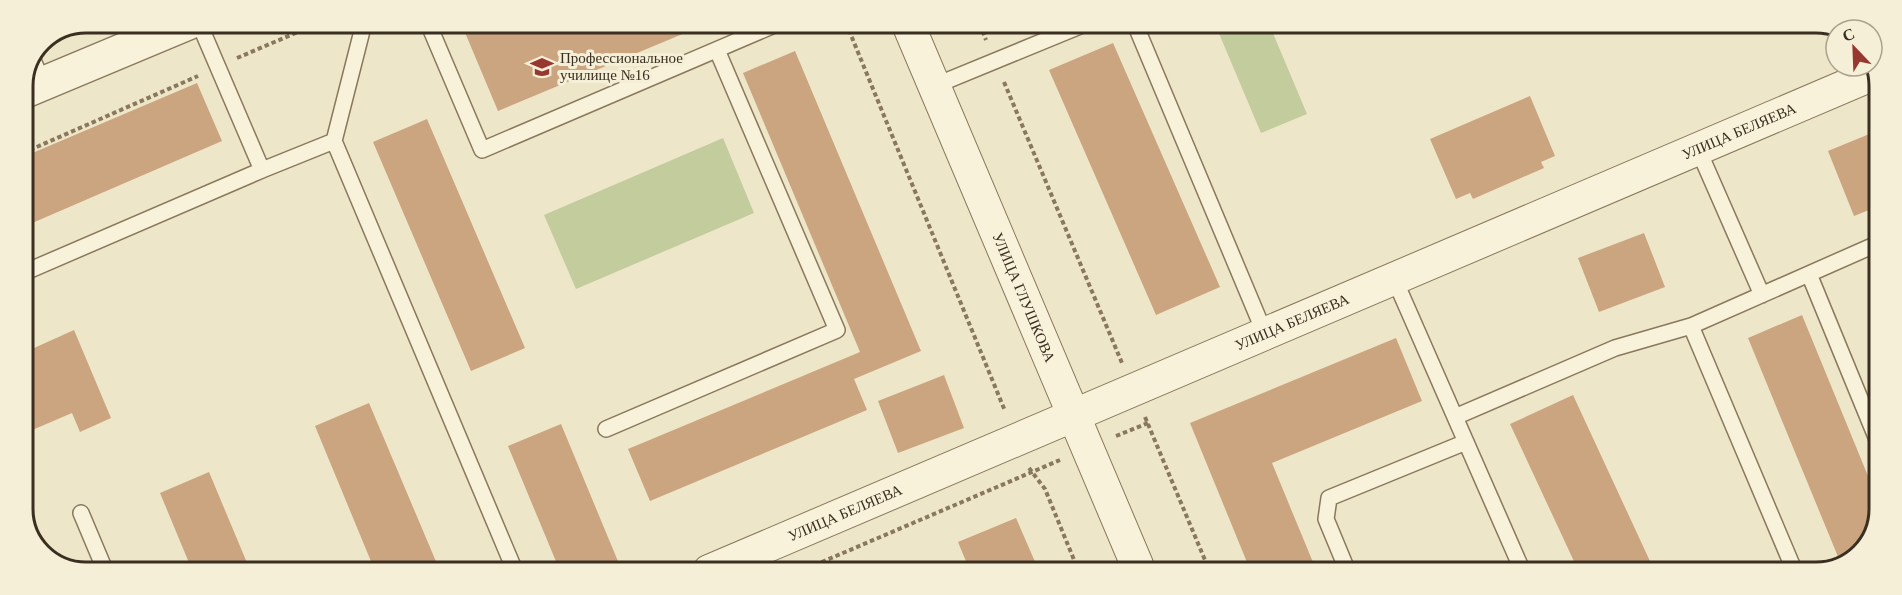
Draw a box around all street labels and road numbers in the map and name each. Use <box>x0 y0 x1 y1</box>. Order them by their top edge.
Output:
street label: УЛИЦА БЕЛЯЕВА <box>1680 100 1799 163</box>
street label: УЛИЦА ГЛУШКОВА <box>989 230 1058 365</box>
street label: УЛИЦА БЕЛЯЕВА <box>1233 291 1352 354</box>
street label: УЛИЦА БЕЛЯЕВА <box>786 481 905 544</box>

